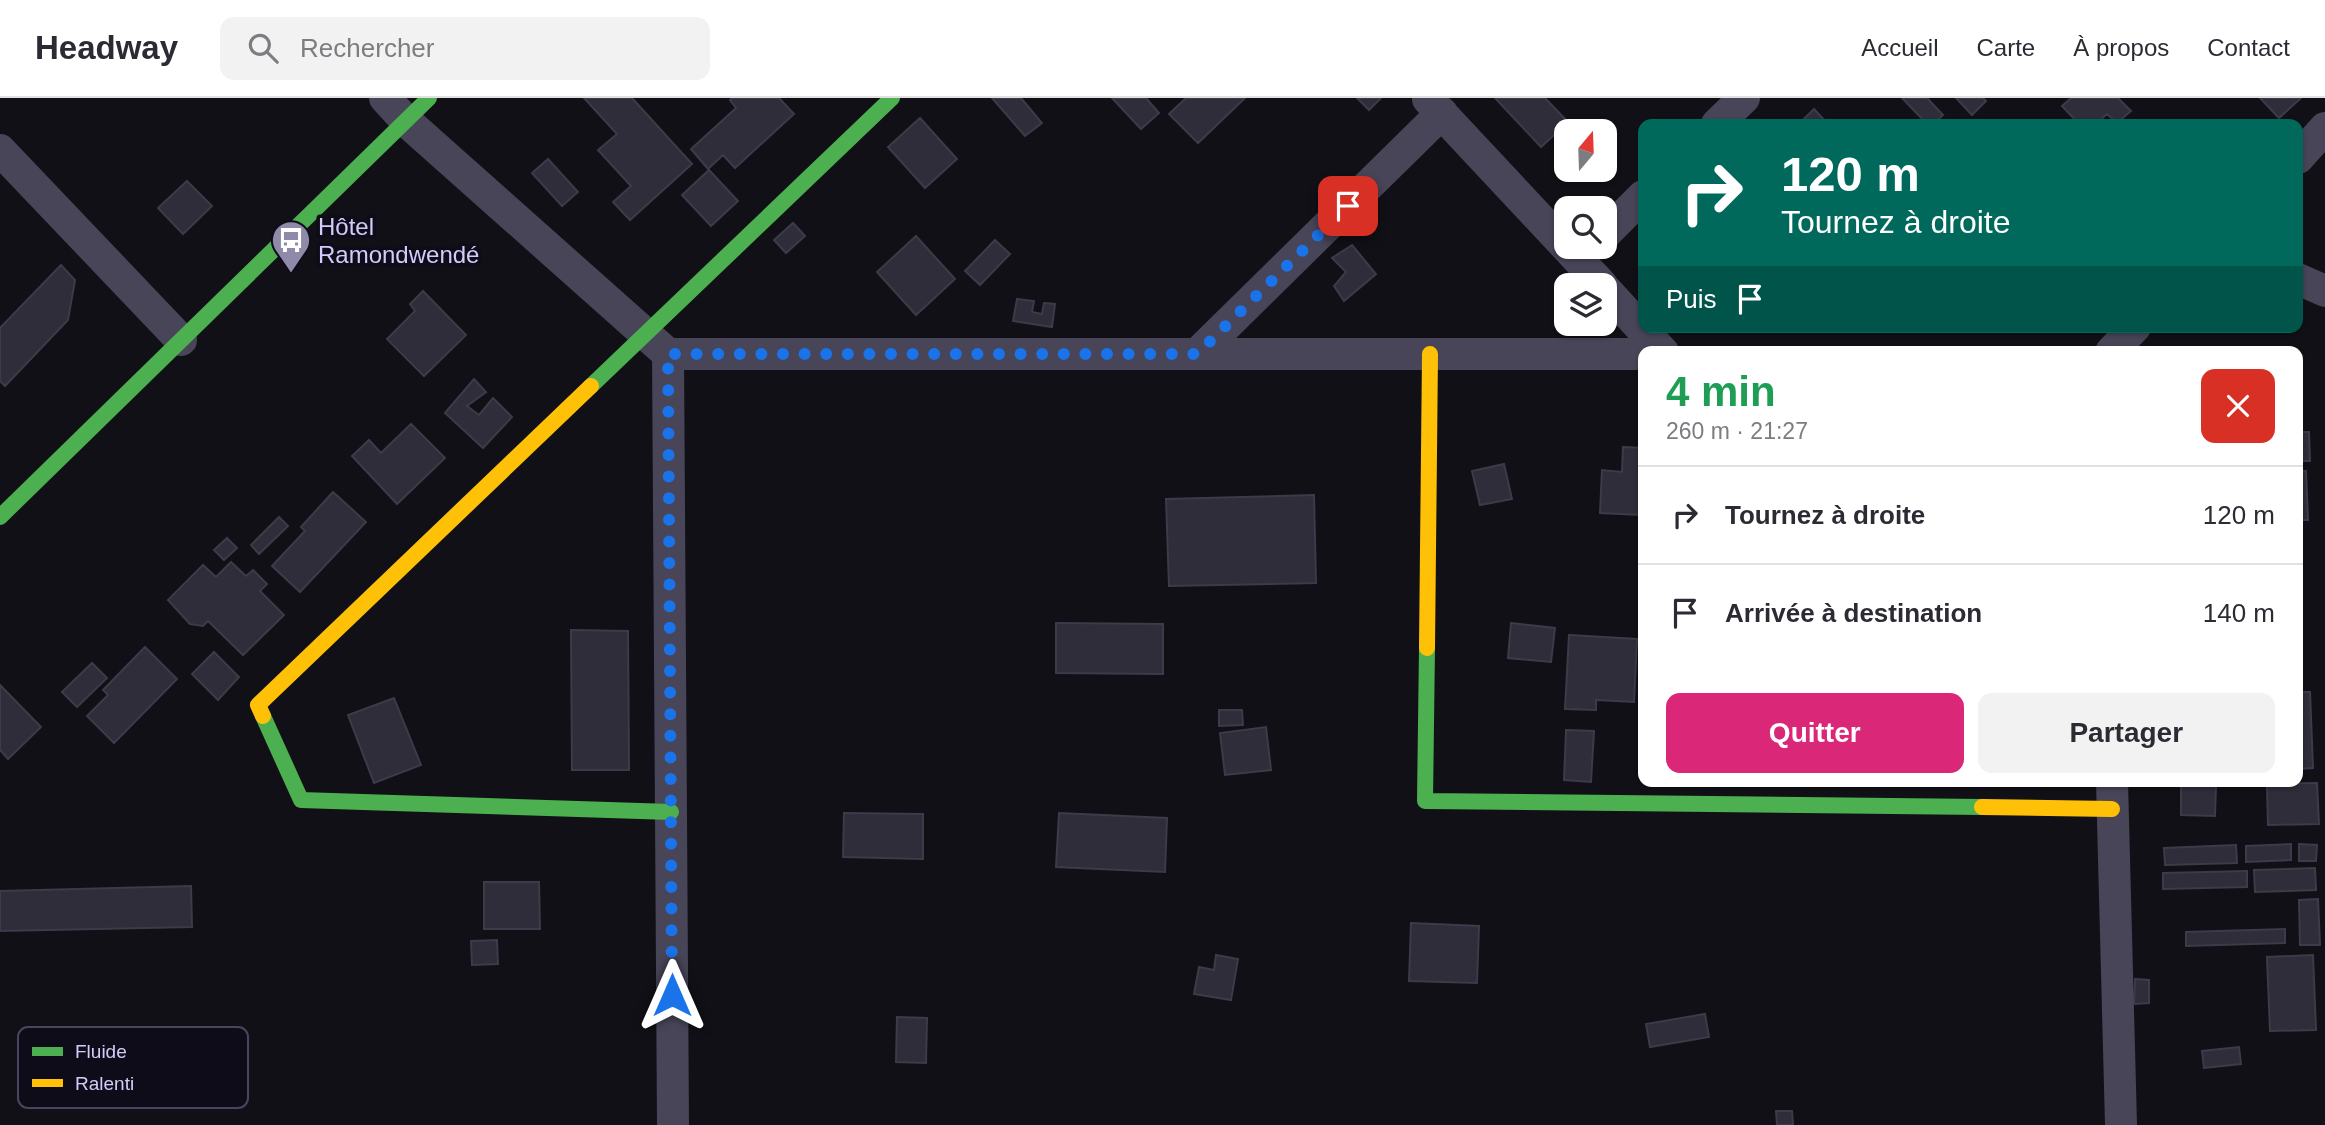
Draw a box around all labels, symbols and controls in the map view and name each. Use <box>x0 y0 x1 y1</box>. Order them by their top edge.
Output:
search box <box>220 17 710 80</box>
text: Headway <box>35 29 178 66</box>
icon: search <box>244 29 282 67</box>
text: Rechercher <box>300 33 434 63</box>
text: Accueil <box>1861 34 1939 61</box>
text: Carte <box>1977 34 2035 61</box>
text: À propos <box>2073 34 2169 61</box>
text: Contact <box>2207 34 2290 61</box>
north arrow <box>1554 119 1617 182</box>
map controls <box>1554 119 1617 336</box>
icon: right <box>1666 147 1757 238</box>
text: 120 m <box>1781 147 1920 201</box>
pin <box>1318 176 1378 236</box>
icon: arrive <box>1329 187 1367 225</box>
button: search <box>1554 196 1617 259</box>
text: Tournez à droite <box>1781 204 2010 240</box>
place label: Hôtel Ramondwendé <box>318 213 479 268</box>
bus stop icon: Hôtel Ramondwendé <box>270 219 312 274</box>
button: layers <box>1554 273 1617 336</box>
icon: arrive <box>1731 280 1769 318</box>
text: Puis <box>1666 284 1717 314</box>
text: 4 min <box>1666 368 1776 415</box>
button: close <box>2201 369 2275 443</box>
text: 260 m · 21:27 <box>1666 418 1808 444</box>
icon: right <box>1666 496 1704 534</box>
text: Tournez à droite <box>1725 500 1925 530</box>
text: 120 m <box>2203 500 2275 530</box>
icon: arrive <box>1666 594 1704 632</box>
text: Arrivée à destination <box>1725 598 1982 628</box>
text: 140 m <box>2203 598 2275 628</box>
button: Quitter <box>1666 693 1964 773</box>
button: Partager <box>1978 693 2275 773</box>
position arrow <box>635 958 709 1032</box>
legend <box>18 1027 248 1108</box>
text: Fluide <box>75 1041 127 1062</box>
text: Ralenti <box>75 1073 134 1094</box>

